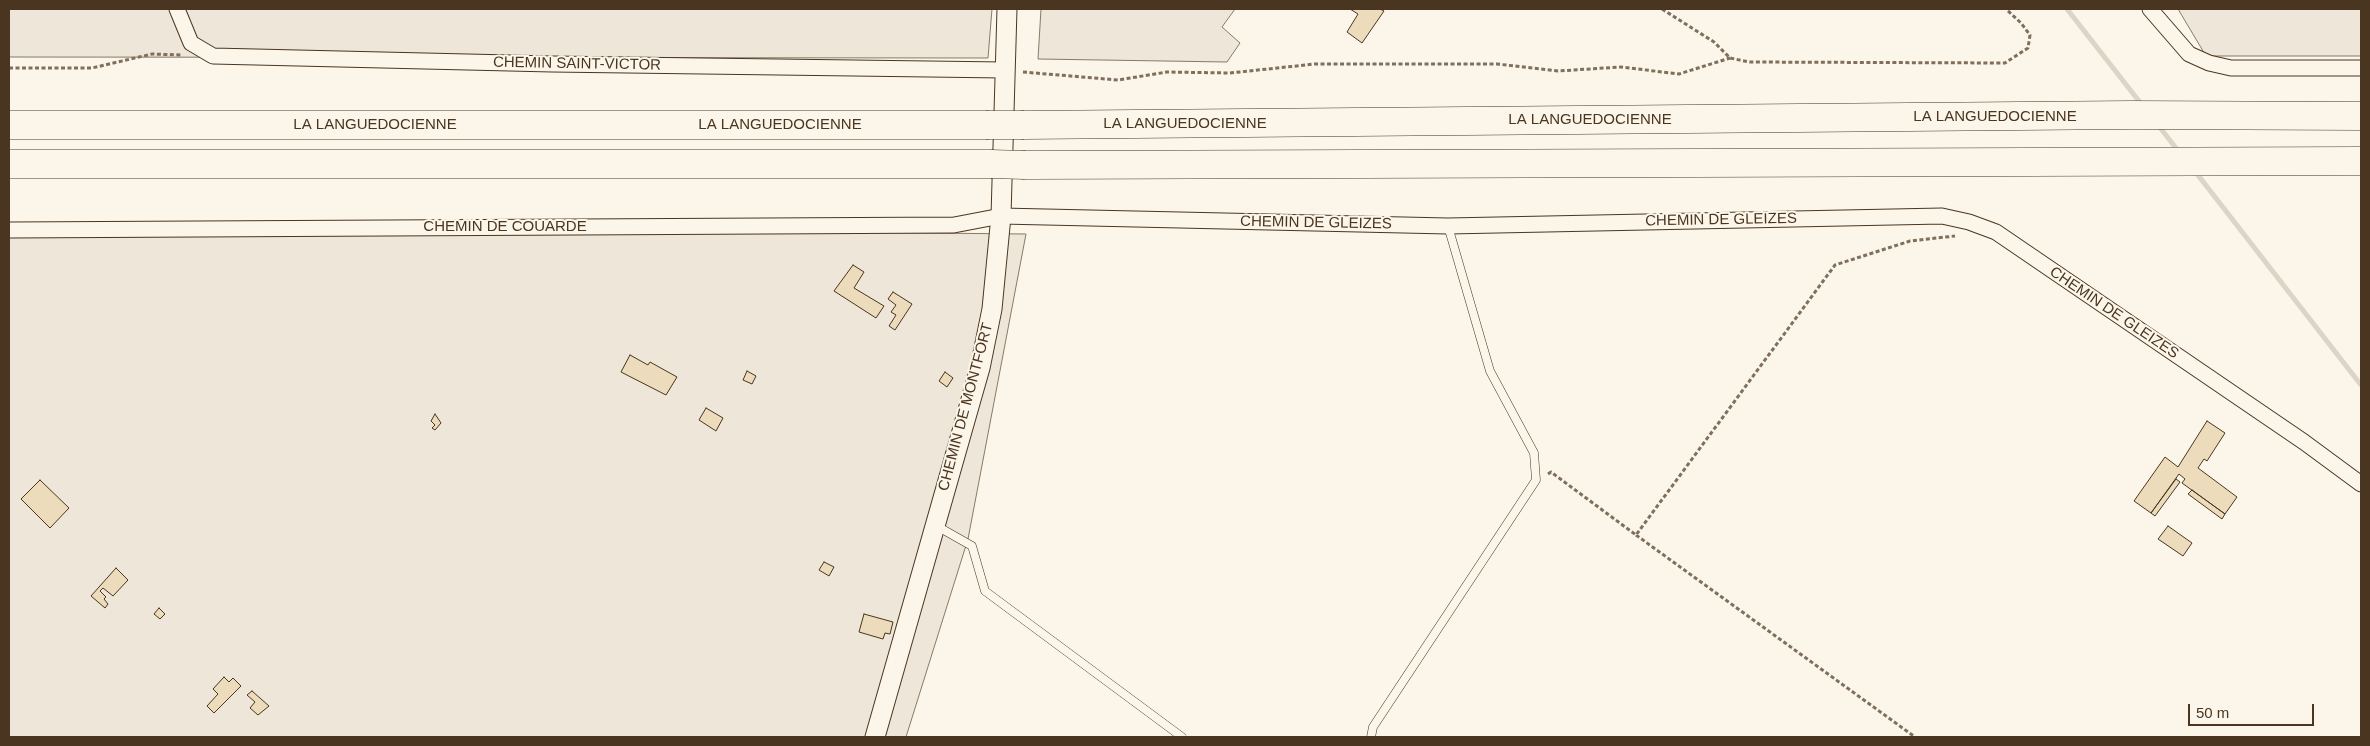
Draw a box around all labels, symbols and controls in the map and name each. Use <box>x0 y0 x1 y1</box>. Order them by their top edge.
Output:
street label: CHEMIN SAINT-VICTOR <box>493 54 661 74</box>
street label: LA LANGUEDOCIENNE <box>1913 108 2077 126</box>
street label: LA LANGUEDOCIENNE <box>1508 111 1672 129</box>
street label: LA LANGUEDOCIENNE <box>1103 115 1267 133</box>
street label: LA LANGUEDOCIENNE <box>293 116 457 134</box>
street label: LA LANGUEDOCIENNE <box>698 116 862 134</box>
street label: CHEMIN DE GLEIZES <box>1645 210 1797 230</box>
street label: CHEMIN DE GLEIZES <box>1240 213 1392 233</box>
street label: CHEMIN DE COUARDE <box>423 218 587 236</box>
street label: CHEMIN DE GLEIZES <box>2046 263 2182 363</box>
street label: CHEMIN DE MONTFORT <box>935 321 997 493</box>
scale bar <box>2190 694 2316 726</box>
text: 50 m <box>2196 704 2229 721</box>

